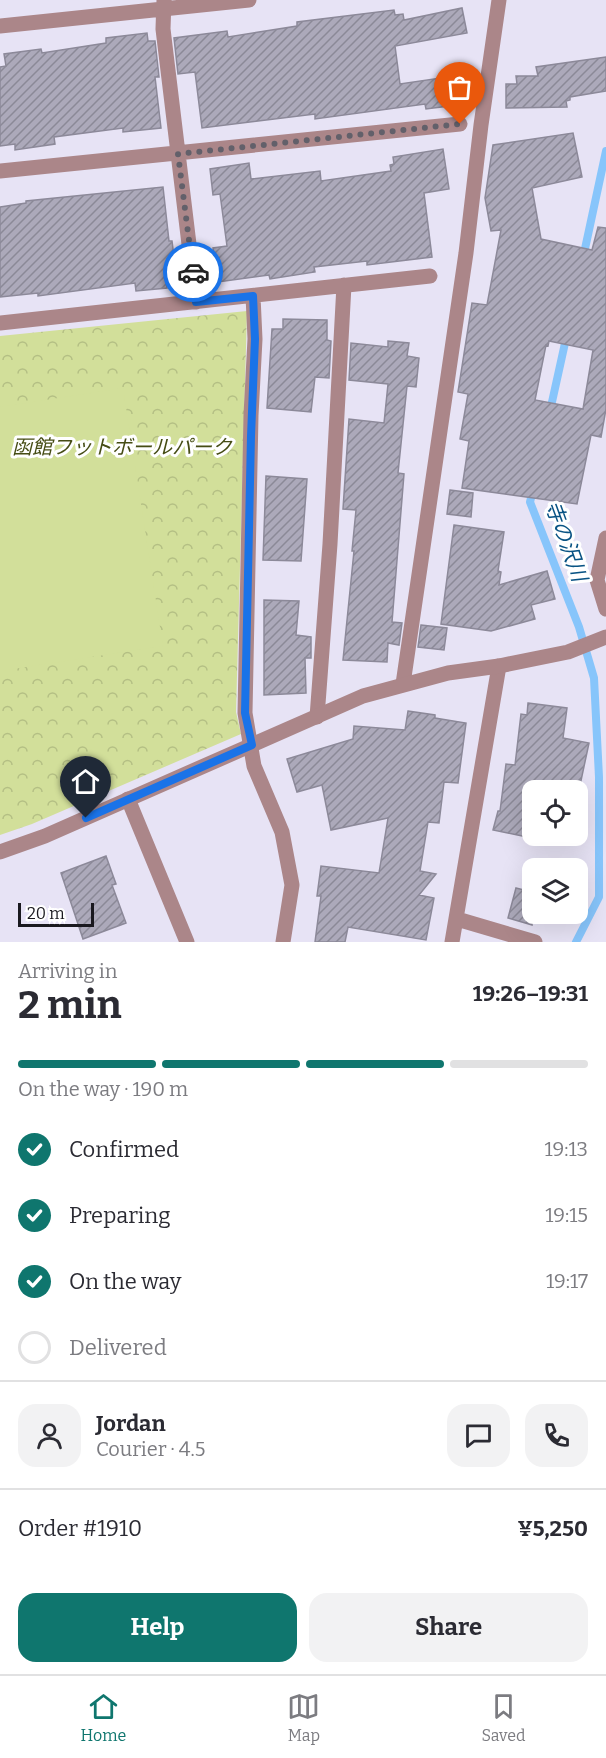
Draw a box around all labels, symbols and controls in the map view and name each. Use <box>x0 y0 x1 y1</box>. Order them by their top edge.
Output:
pin <box>434 62 485 124</box>
icon: bag <box>443 71 476 104</box>
courier <box>163 242 223 302</box>
icon: car <box>177 256 210 289</box>
park label: 函館フットボールパーク <box>12 435 233 459</box>
water label: 寺の沢川 <box>539 497 593 587</box>
pin <box>60 756 111 818</box>
icon: home <box>69 765 102 798</box>
map controls <box>522 780 588 924</box>
button: locate <box>522 780 588 846</box>
button: layers <box>522 858 588 924</box>
scale bar <box>18 900 94 928</box>
text: 20 m <box>27 904 64 923</box>
text: Arriving in <box>18 959 117 983</box>
text: 19:26–19:31 <box>473 980 588 1007</box>
text: 2 min <box>18 982 122 1028</box>
text: On the way · 190 m <box>18 1077 188 1101</box>
icon: check <box>18 1133 51 1166</box>
text: Confirmed <box>69 1136 179 1163</box>
text: 19:13 <box>544 1137 588 1161</box>
icon: check <box>18 1199 51 1232</box>
text: Preparing <box>69 1202 171 1229</box>
text: 19:15 <box>545 1203 588 1227</box>
icon: check <box>18 1265 51 1298</box>
text: On the way <box>69 1268 181 1295</box>
text: 19:17 <box>546 1269 588 1293</box>
text: Delivered <box>69 1334 167 1361</box>
button: person <box>18 1404 81 1467</box>
button: chat <box>447 1404 510 1467</box>
button: phone <box>525 1404 588 1467</box>
text: Jordan <box>96 1410 166 1437</box>
text: Courier · 4.5 <box>96 1437 205 1461</box>
text: Order #1910 <box>18 1515 142 1542</box>
text: ¥5,250 <box>517 1515 588 1542</box>
button: Help <box>18 1593 297 1662</box>
button: Share <box>309 1593 588 1662</box>
tab: Home <box>81 1690 126 1745</box>
tab: Map <box>287 1690 320 1745</box>
tab: Saved <box>481 1690 525 1745</box>

